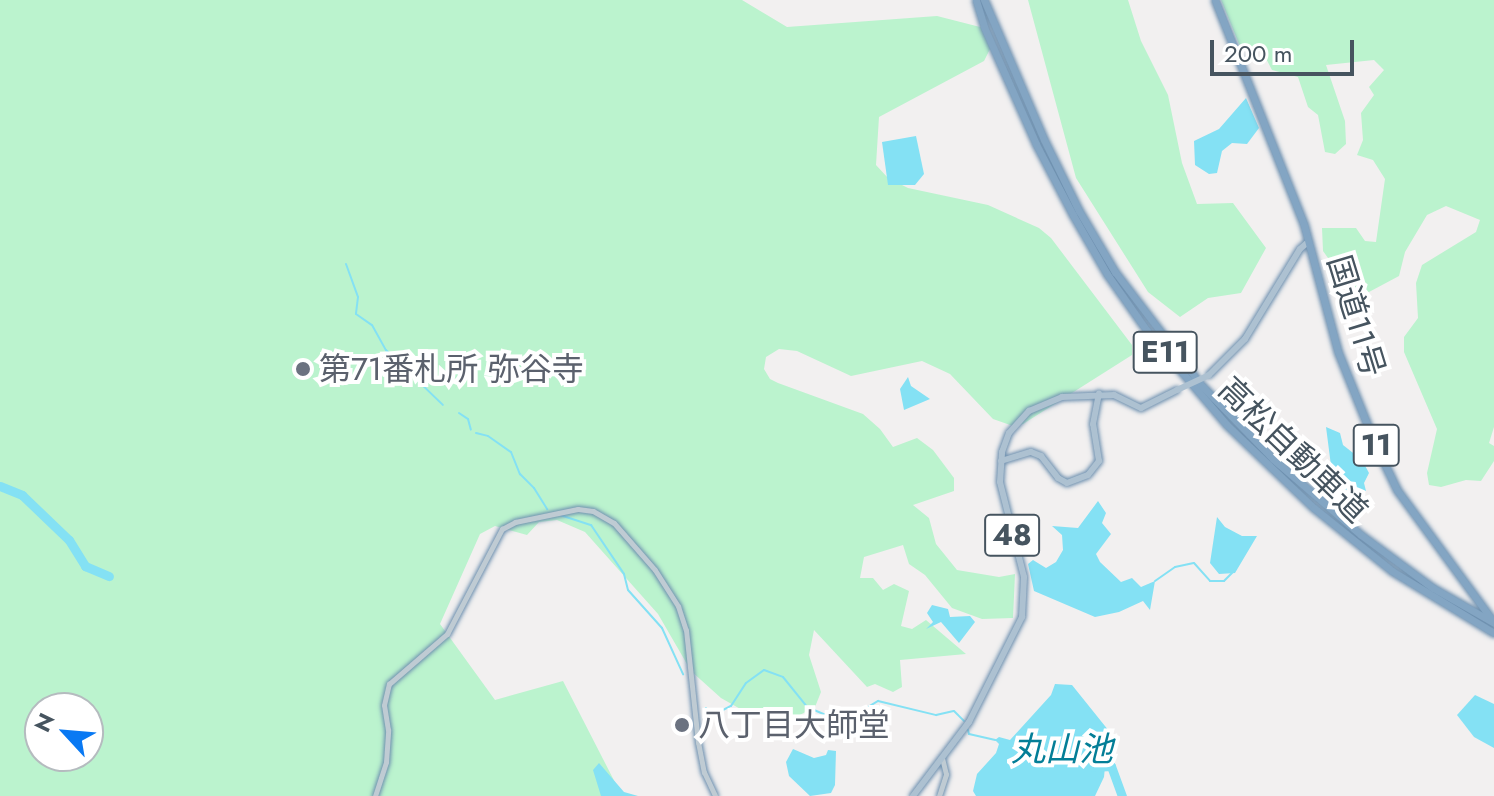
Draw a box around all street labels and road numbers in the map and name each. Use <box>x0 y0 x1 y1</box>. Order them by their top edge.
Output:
street label: 国道11号 <box>1319 251 1393 381</box>
road number: E11 <box>1131 326 1199 378</box>
street label: 高松自動車道 <box>1211 370 1375 530</box>
road number: 11 <box>1352 419 1400 471</box>
road number: 48 <box>984 509 1040 561</box>

